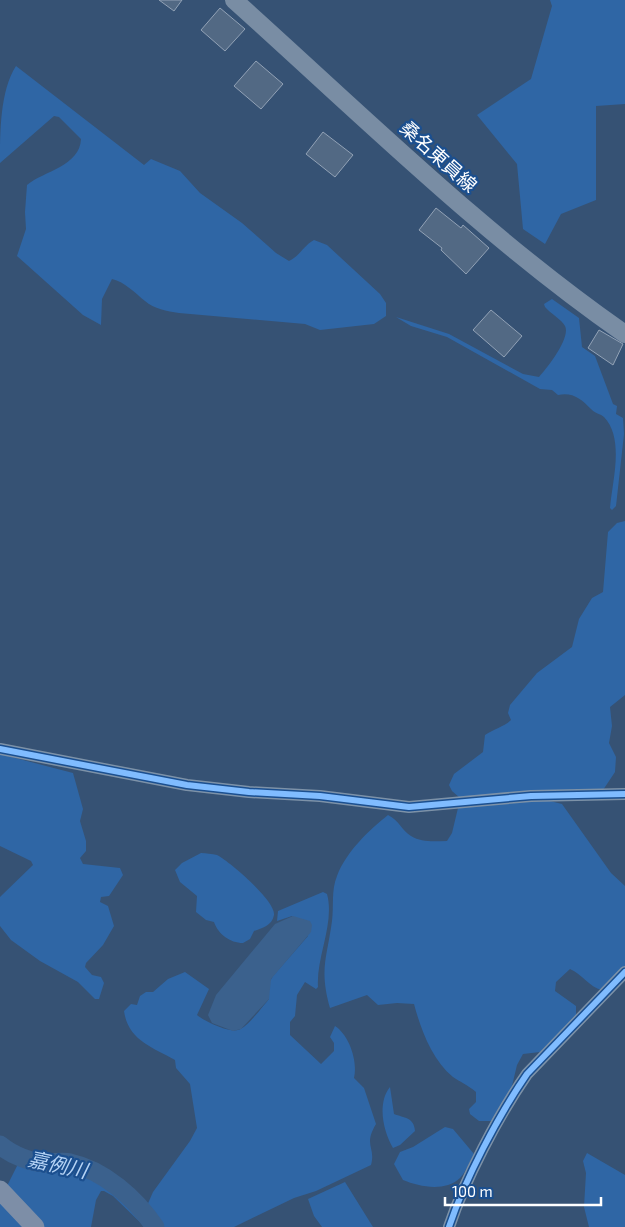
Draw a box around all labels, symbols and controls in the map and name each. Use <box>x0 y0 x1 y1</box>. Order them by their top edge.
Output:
street label: 桑名東員線 <box>396 116 482 196</box>
water label: 嘉例川 <box>26 1146 92 1182</box>
scale bar <box>445 1174 601 1206</box>
text: 100 m <box>452 1182 493 1200</box>

